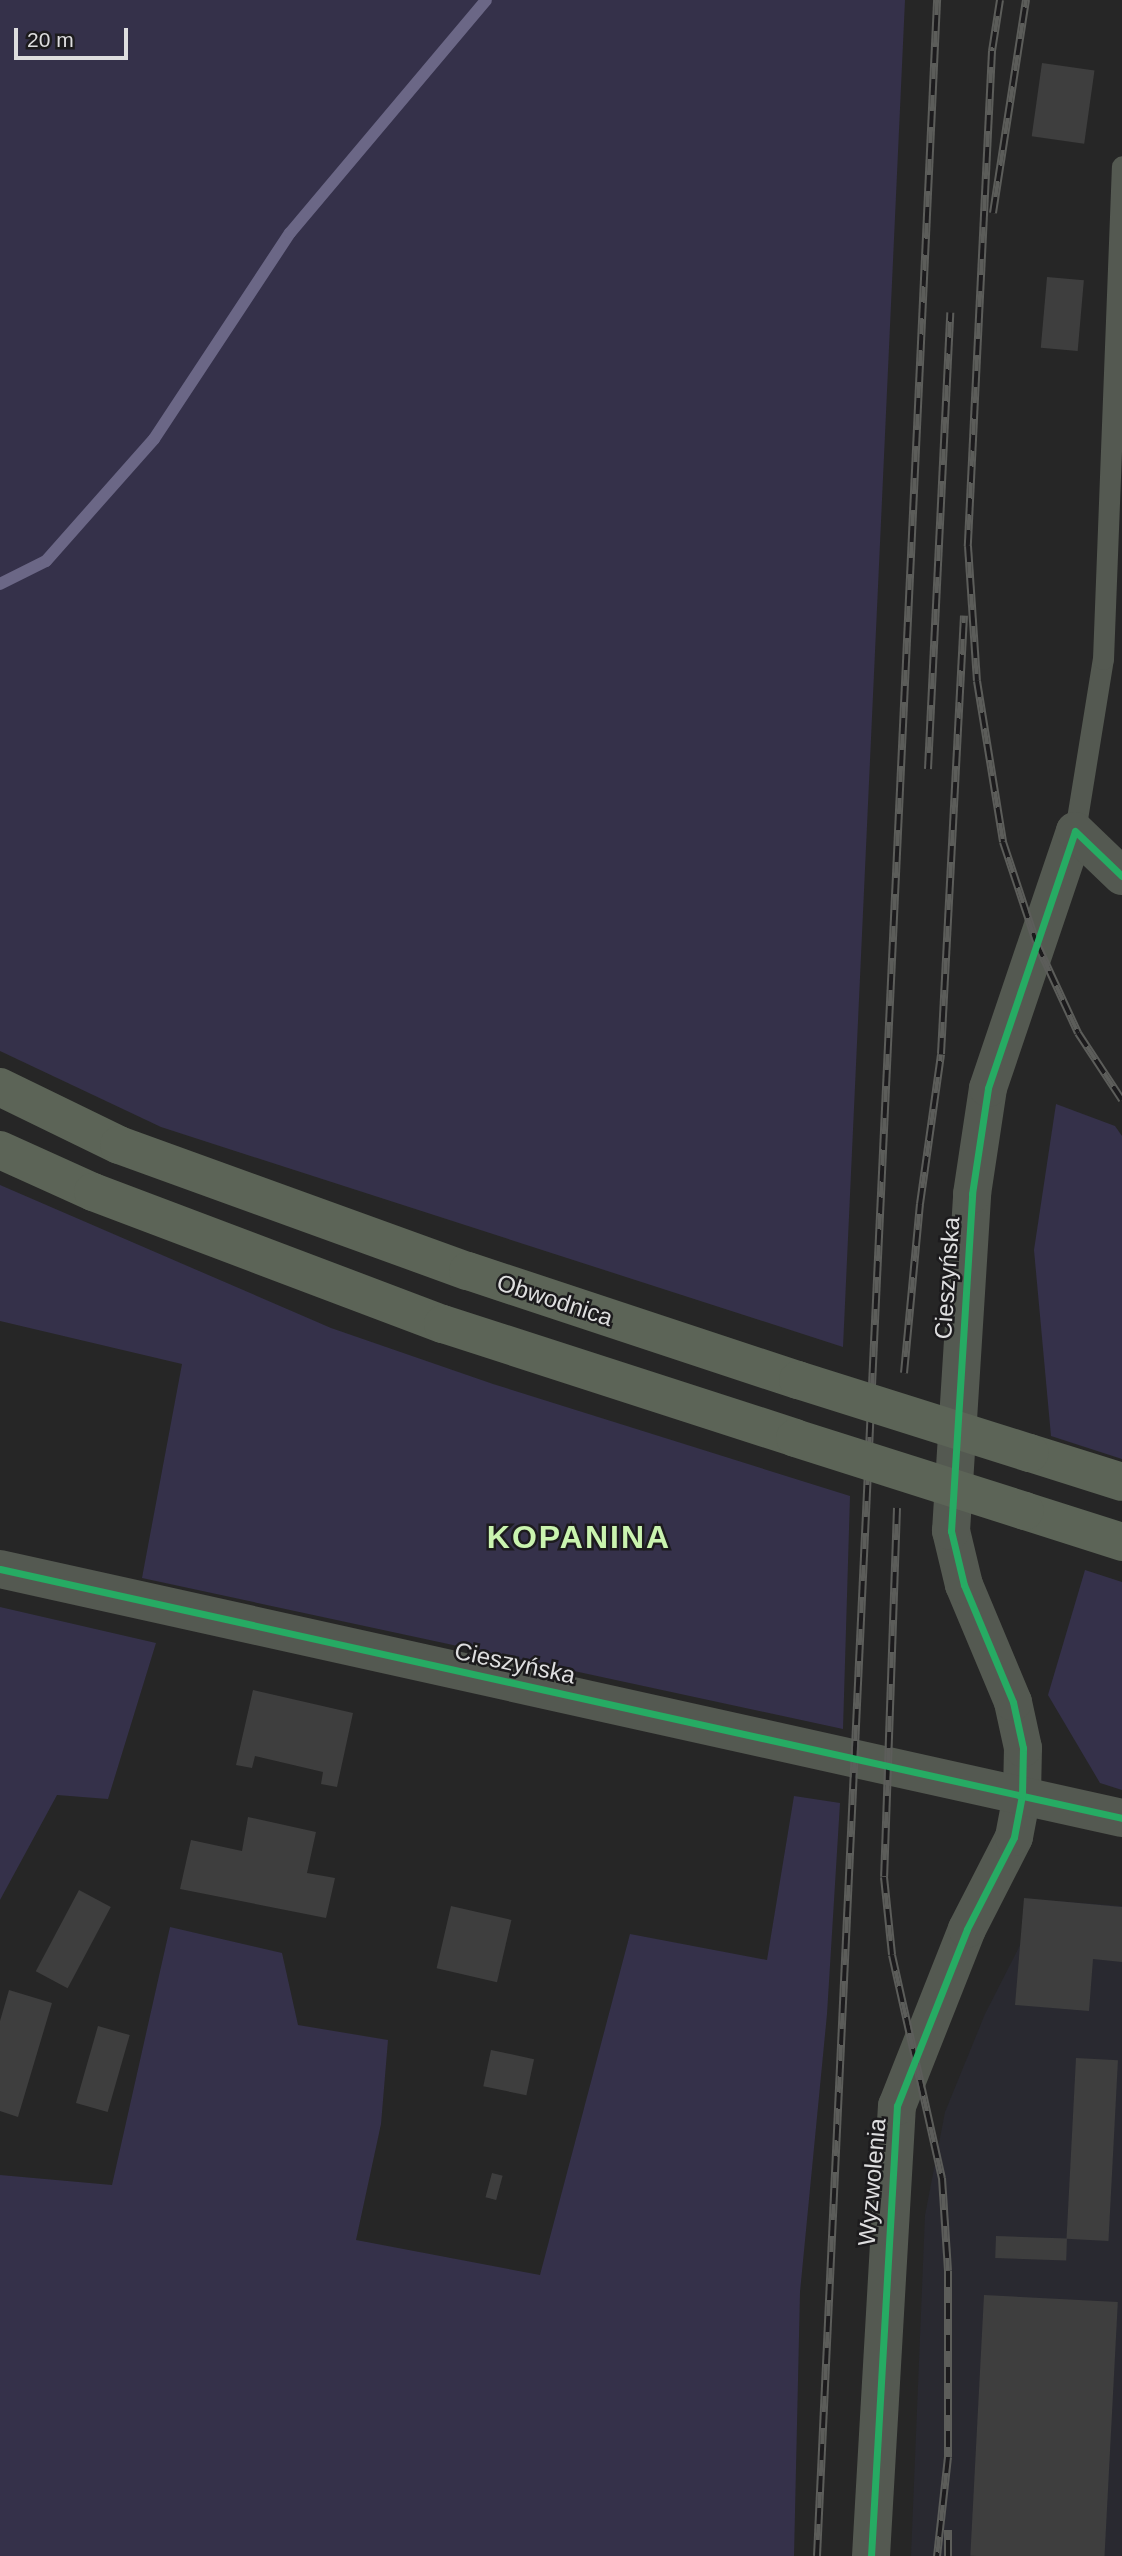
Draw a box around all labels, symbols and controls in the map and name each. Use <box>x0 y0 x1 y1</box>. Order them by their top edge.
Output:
scale bar <box>18 14 131 58</box>
text: 20 m <box>27 28 74 51</box>
street label: Cieszyńska <box>928 1216 966 1340</box>
street label: Obwodnica <box>493 1268 617 1332</box>
district label: KOPANINA <box>488 1518 670 1556</box>
street label: Cieszyńska <box>452 1636 578 1690</box>
street label: Wyzwolenia <box>852 2117 892 2247</box>

